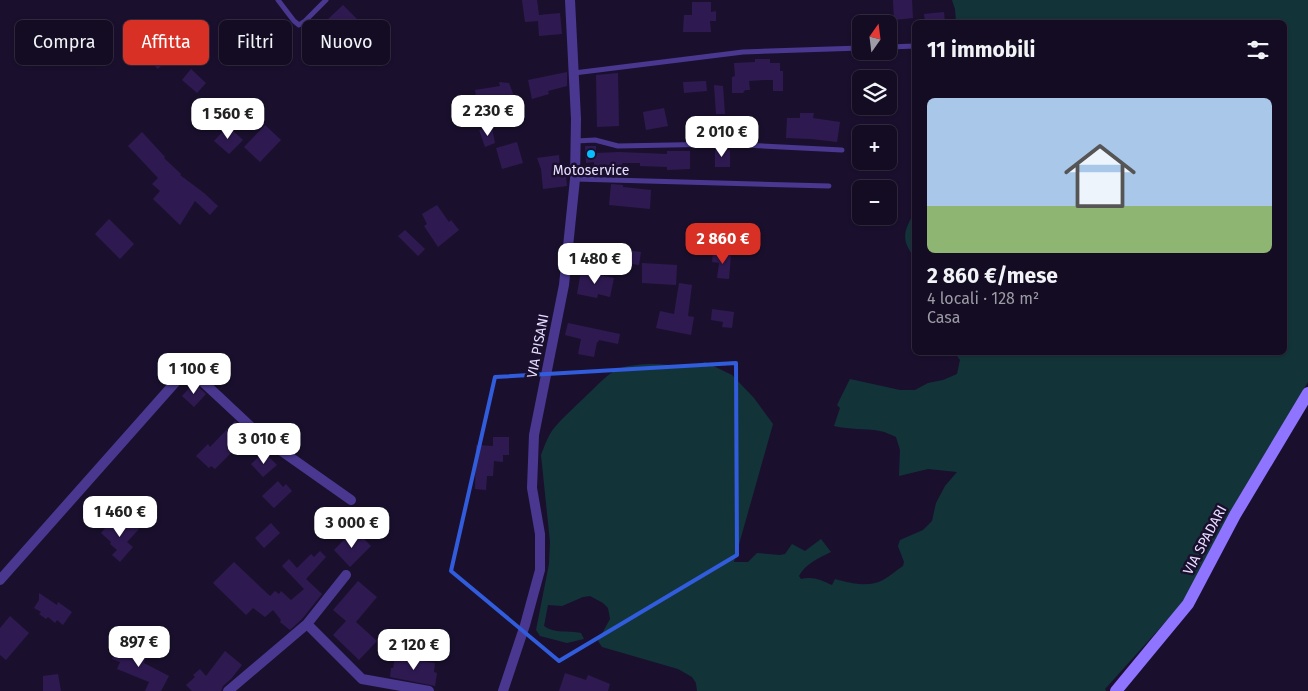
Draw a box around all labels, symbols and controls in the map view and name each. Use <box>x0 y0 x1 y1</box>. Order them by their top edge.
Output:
north arrow <box>852 15 898 60</box>
map controls <box>852 15 897 225</box>
chip: Compra <box>15 20 113 65</box>
chip: Affitta <box>123 20 209 65</box>
chip: Filtri <box>219 20 292 65</box>
chip: Nuovo <box>302 20 390 65</box>
icon: filters <box>1244 36 1272 64</box>
text: 11 immobili <box>927 37 1035 63</box>
button: layers <box>852 70 897 115</box>
pin: 2 230 € <box>442 94 534 137</box>
pin: 1 560 € <box>182 98 274 140</box>
text: 2 230 € <box>462 101 514 120</box>
text: 1 560 € <box>202 104 254 123</box>
pin: 2 010 € <box>676 116 768 158</box>
text: 2 010 € <box>696 122 748 141</box>
button: + <box>852 125 897 170</box>
icon: home <box>1055 131 1145 221</box>
marker: Motoservice <box>585 148 597 160</box>
place label: Motoservice <box>553 162 629 179</box>
button: − <box>852 180 897 225</box>
pin: 2 860 € <box>677 222 769 265</box>
text: 2 860 € <box>697 229 750 248</box>
pin: 1 480 € <box>549 242 641 285</box>
text: 1 480 € <box>569 249 621 268</box>
text: 2 860 €/mese <box>927 263 1058 289</box>
text: 4 locali · 128 m² <box>927 289 1039 308</box>
text: Casa <box>927 308 960 327</box>
street label: VIA PISANI <box>523 312 553 380</box>
pin: 1 100 € <box>148 352 240 395</box>
text: 1 100 € <box>169 359 219 378</box>
pin: 3 010 € <box>218 422 310 465</box>
text: 3 010 € <box>238 429 290 448</box>
pin: 1 460 € <box>74 496 166 538</box>
text: 1 460 € <box>94 502 146 521</box>
street label: VIA SPADARI <box>1180 502 1230 578</box>
pin: 3 000 € <box>306 506 398 549</box>
text: 3 000 € <box>325 513 379 532</box>
pin: 897 € <box>104 626 174 668</box>
pin: 2 120 € <box>368 628 460 671</box>
text: 897 € <box>120 632 158 651</box>
text: 2 120 € <box>389 635 439 654</box>

